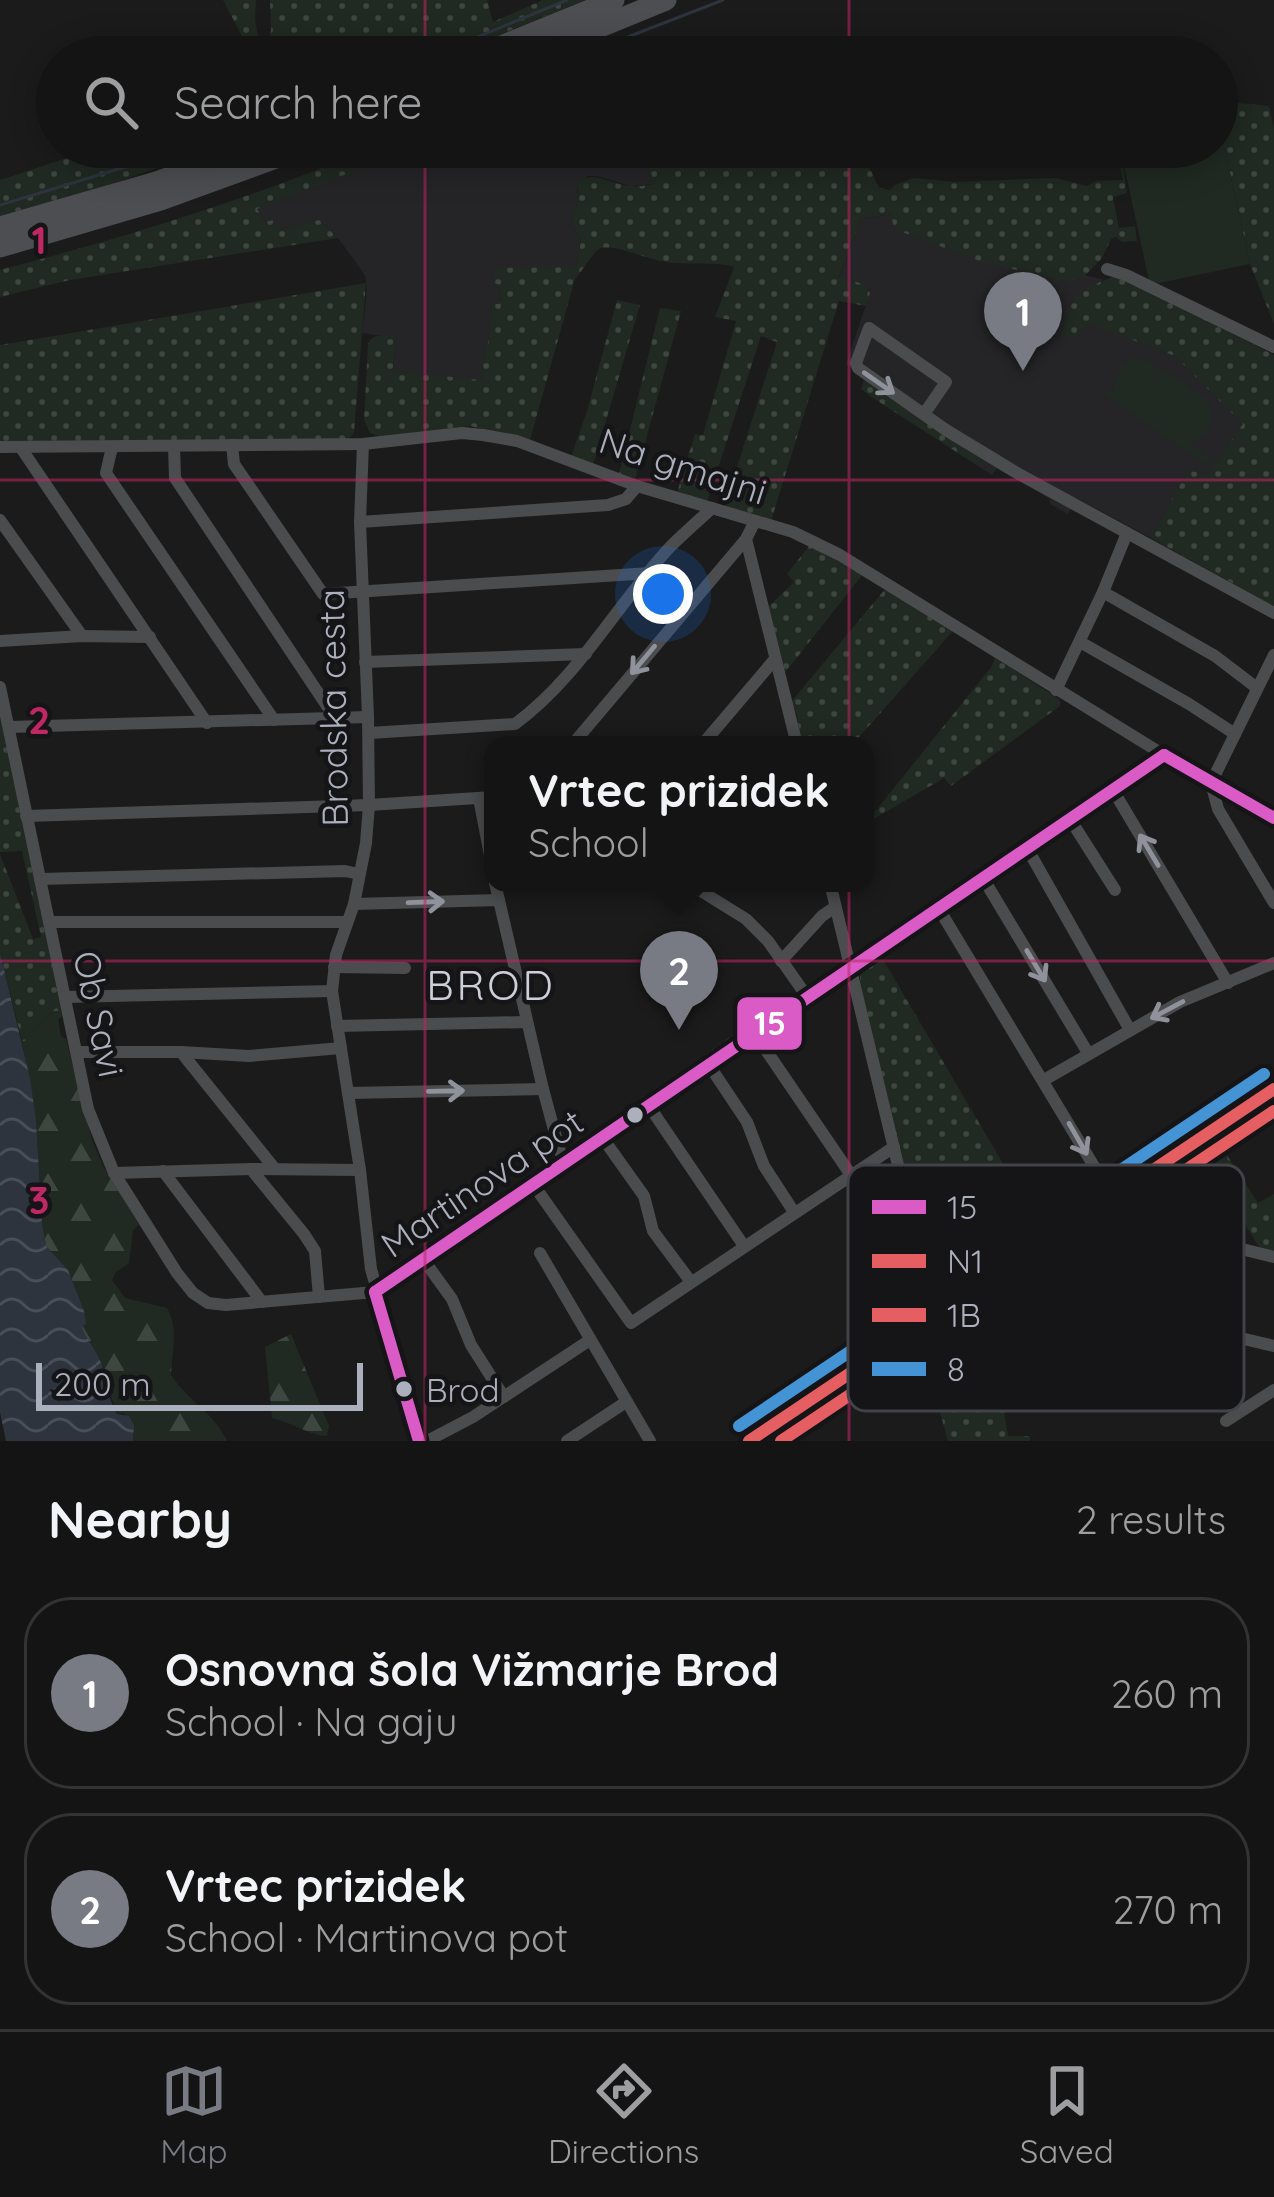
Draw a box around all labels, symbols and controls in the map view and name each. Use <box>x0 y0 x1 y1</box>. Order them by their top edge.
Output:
search box <box>36 36 1238 168</box>
icon: search <box>78 69 144 135</box>
text: Search here <box>174 74 422 130</box>
text: 1 <box>31 215 47 264</box>
pin: 1 <box>984 272 1062 371</box>
one-way arrow <box>862 369 895 395</box>
street label: Na gmajni <box>594 417 772 514</box>
your location <box>633 564 693 624</box>
street label: Brodska cesta <box>308 589 357 827</box>
one-way arrow <box>629 644 657 675</box>
text: 2 <box>28 695 50 744</box>
popup <box>484 736 874 892</box>
text: Vrtec prizidek <box>528 762 830 818</box>
text: School <box>528 818 649 867</box>
one-way arrow <box>1137 834 1161 868</box>
one-way arrow <box>406 891 445 914</box>
pin: 2 <box>640 931 718 1030</box>
street label: Ob Savi <box>64 947 135 1081</box>
one-way arrow <box>1024 948 1048 983</box>
district label: BROD <box>426 958 556 1011</box>
line badge: 15 <box>735 995 804 1052</box>
one-way arrow <box>1151 999 1186 1022</box>
text: 15 <box>754 1002 786 1043</box>
one-way arrow <box>426 1079 465 1102</box>
street label: Martinova pot <box>372 1098 591 1267</box>
unlabelled marker <box>624 1104 646 1126</box>
one-way arrow <box>1066 1121 1090 1156</box>
legend <box>848 1165 1244 1411</box>
text: 3 <box>29 1175 49 1224</box>
text: 15 <box>947 1186 977 1227</box>
text: N1 <box>947 1240 983 1281</box>
text: 1B <box>947 1294 981 1335</box>
text: 8 <box>947 1348 965 1389</box>
scale bar <box>36 1357 363 1410</box>
text: 200 m <box>54 1363 151 1404</box>
place label: Brod <box>426 1369 499 1410</box>
marker: Brod <box>393 1378 415 1400</box>
text: Nearby <box>48 1487 232 1551</box>
text: 2 results <box>1076 1495 1226 1544</box>
text: Osnovna šola Vižmarje Brod <box>165 1641 779 1697</box>
text: 1 <box>82 1669 98 1718</box>
text: 260 m <box>1111 1669 1223 1718</box>
text: School · Na gaju <box>165 1697 457 1746</box>
text: Vrtec prizidek <box>165 1857 466 1913</box>
text: 2 <box>79 1885 101 1934</box>
text: 270 m <box>1113 1885 1223 1934</box>
text: School · Martinova pot <box>165 1913 568 1962</box>
tab: Map <box>160 2058 228 2171</box>
tab: Directions <box>548 2058 699 2171</box>
tab: Saved <box>1020 2058 1114 2171</box>

